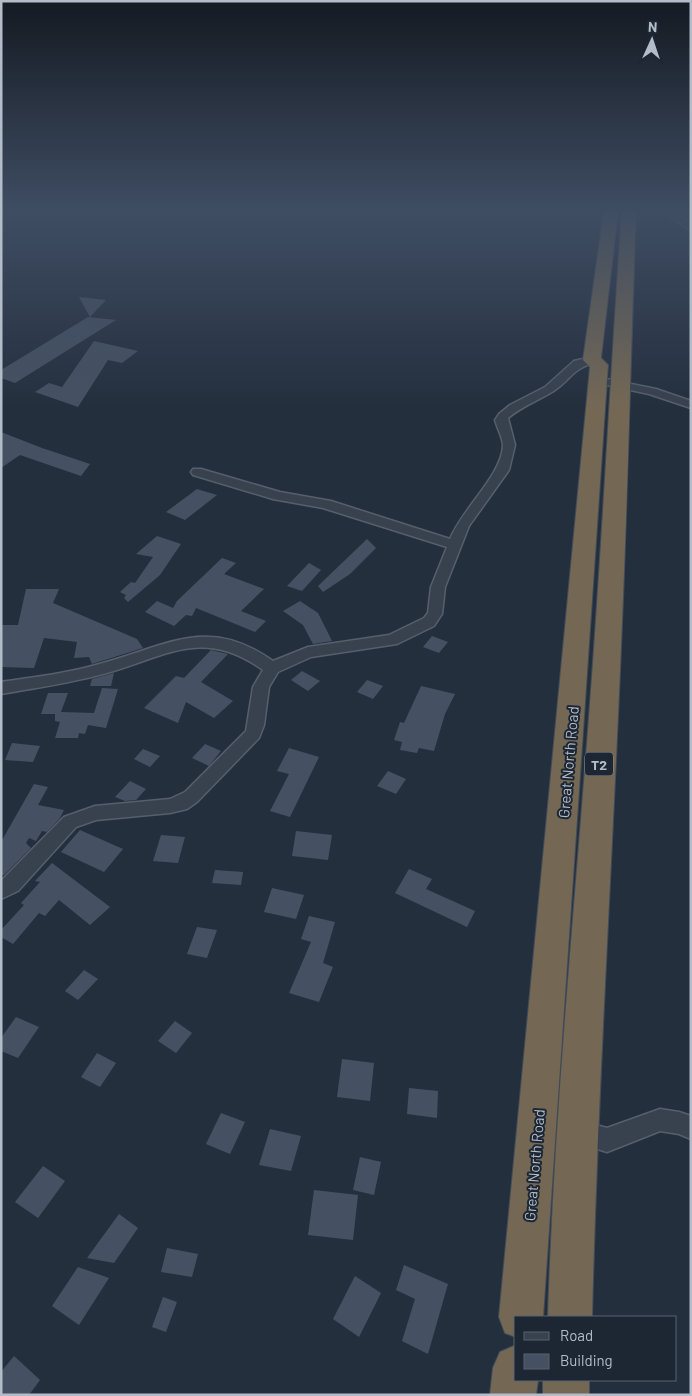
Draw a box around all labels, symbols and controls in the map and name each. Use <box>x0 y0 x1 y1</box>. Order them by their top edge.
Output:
north arrow <box>627 15 677 65</box>
text: N <box>648 18 658 35</box>
street label: Great North Road <box>554 705 582 819</box>
road number: T2 <box>585 752 613 776</box>
street label: Great North Road <box>520 1108 548 1222</box>
legend <box>514 1316 677 1381</box>
text: Road <box>560 1326 593 1344</box>
text: Building <box>560 1351 613 1369</box>

